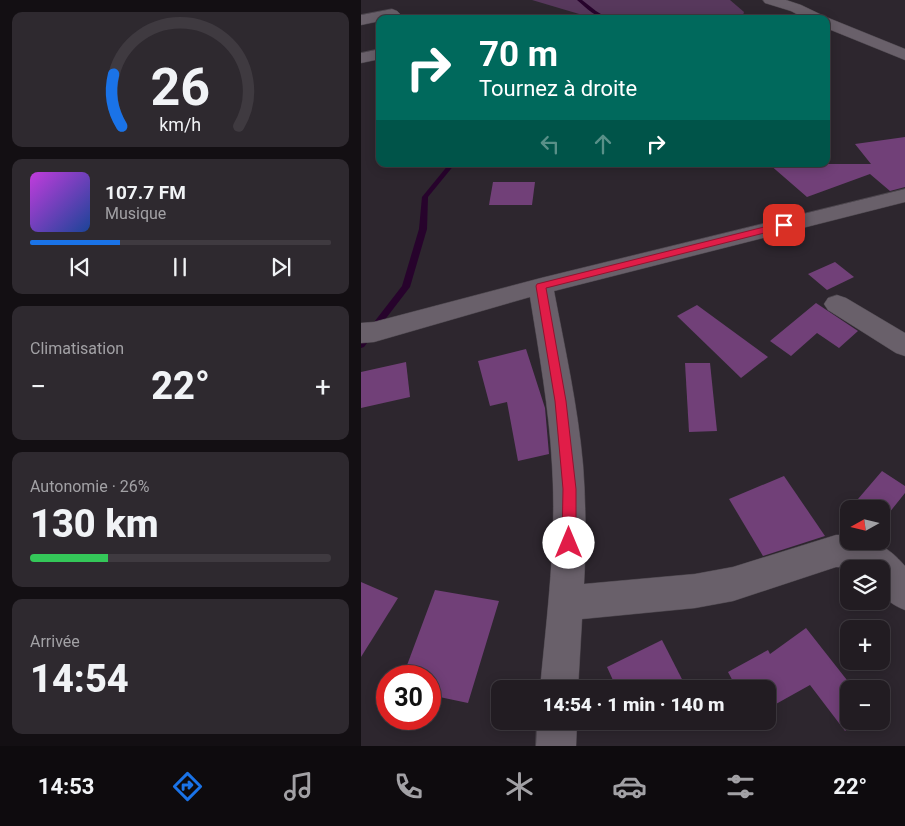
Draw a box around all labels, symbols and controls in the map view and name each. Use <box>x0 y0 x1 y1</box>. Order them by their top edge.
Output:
text: 70 m <box>479 34 558 75</box>
icon: right <box>396 35 461 100</box>
text: 26 <box>151 57 210 118</box>
text: Tournez à droite <box>479 76 637 101</box>
text: km/h <box>160 114 201 135</box>
icon: left <box>536 130 564 158</box>
icon: ahead <box>589 130 617 158</box>
icon: right <box>642 130 670 158</box>
text: 107.7 FM <box>105 181 186 204</box>
text: Musique <box>105 204 166 223</box>
pin <box>763 204 805 246</box>
icon: arrive <box>770 211 798 239</box>
icon: previous <box>66 253 94 281</box>
icon: pause <box>166 253 194 281</box>
icon: next <box>267 253 295 281</box>
text: Climatisation <box>30 339 124 358</box>
text: 22° <box>151 364 210 408</box>
text: − <box>30 370 46 403</box>
text: + <box>315 370 331 403</box>
text: Autonomie · 26% <box>30 477 150 496</box>
north arrow <box>840 500 890 550</box>
map controls <box>840 500 890 730</box>
text: 130 km <box>30 502 159 546</box>
position arrow <box>542 516 594 568</box>
button: layers <box>840 560 890 610</box>
button: + <box>840 620 890 670</box>
text: Arrivée <box>30 632 80 651</box>
text: 14:54 <box>30 657 129 701</box>
speed limit sign: 30 <box>376 665 441 730</box>
button: − <box>840 680 890 730</box>
text: 14:54 · 1 min · 140 m <box>542 693 725 716</box>
icon: directions <box>170 769 205 804</box>
icon: music <box>281 769 316 804</box>
icon: phone <box>391 769 426 804</box>
icon: climate <box>502 769 537 804</box>
icon: car <box>612 769 647 804</box>
icon: filters <box>723 769 758 804</box>
text: 14:53 <box>38 774 94 799</box>
text: 22° <box>833 774 867 799</box>

